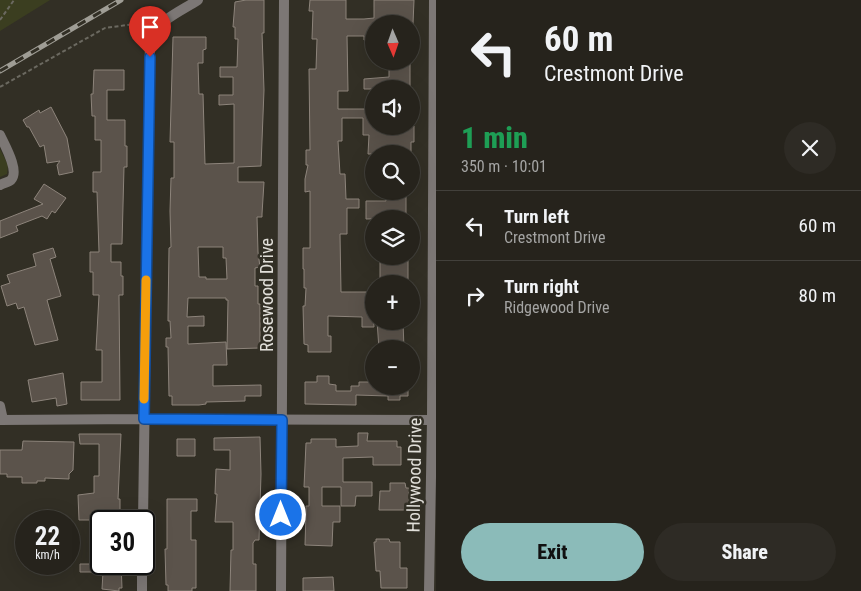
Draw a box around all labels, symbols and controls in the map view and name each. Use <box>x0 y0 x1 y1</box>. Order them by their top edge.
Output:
pin <box>129 6 171 57</box>
icon: arrive <box>136 13 164 41</box>
north arrow <box>365 15 420 70</box>
map controls <box>365 15 420 395</box>
text: 60 m <box>544 19 613 60</box>
icon: left <box>461 20 526 85</box>
text: Crestmont Drive <box>544 61 684 86</box>
button: sound <box>365 80 420 135</box>
text: 1 min <box>461 120 528 155</box>
button: close <box>784 122 836 174</box>
button: search <box>365 145 420 200</box>
text: 350 m · 10:01 <box>461 157 547 176</box>
text: Turn left <box>504 205 569 228</box>
button: layers <box>365 210 420 265</box>
icon: left <box>461 212 489 240</box>
text: 60 m <box>799 214 836 237</box>
text: Crestmont Drive <box>504 228 605 247</box>
street label: Rosewood Drive <box>256 238 277 352</box>
button: + <box>365 275 420 330</box>
text: Turn right <box>504 275 579 298</box>
icon: right <box>461 282 489 310</box>
text: 80 m <box>799 284 836 307</box>
text: Ridgewood Drive <box>504 298 609 317</box>
button: − <box>365 340 420 395</box>
street label: Hollywood Drive <box>403 417 425 533</box>
position arrow <box>254 488 306 540</box>
speed limit sign: 30 <box>90 510 155 575</box>
text: 22 <box>35 522 60 551</box>
button: Exit <box>461 523 644 581</box>
button: Share <box>654 523 836 581</box>
text: km/h <box>35 548 60 562</box>

